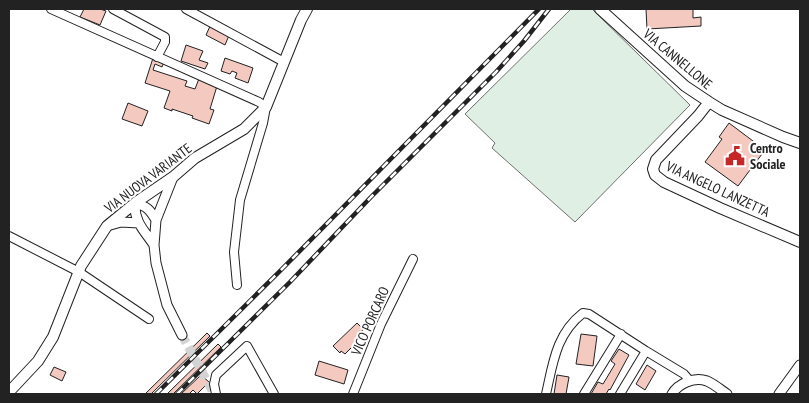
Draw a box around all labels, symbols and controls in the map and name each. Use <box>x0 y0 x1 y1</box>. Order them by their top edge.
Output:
street label: VIA CANNELLONE <box>639 24 716 93</box>
street label: VIA NUOVA VARIANTE <box>100 139 195 217</box>
place label: Centro Sociale <box>750 139 786 173</box>
public building icon: Centro Sociale <box>724 145 746 167</box>
street label: VIA ANGELO LANZETTA <box>663 157 773 221</box>
street label: VICO PORCARO <box>346 284 393 359</box>

